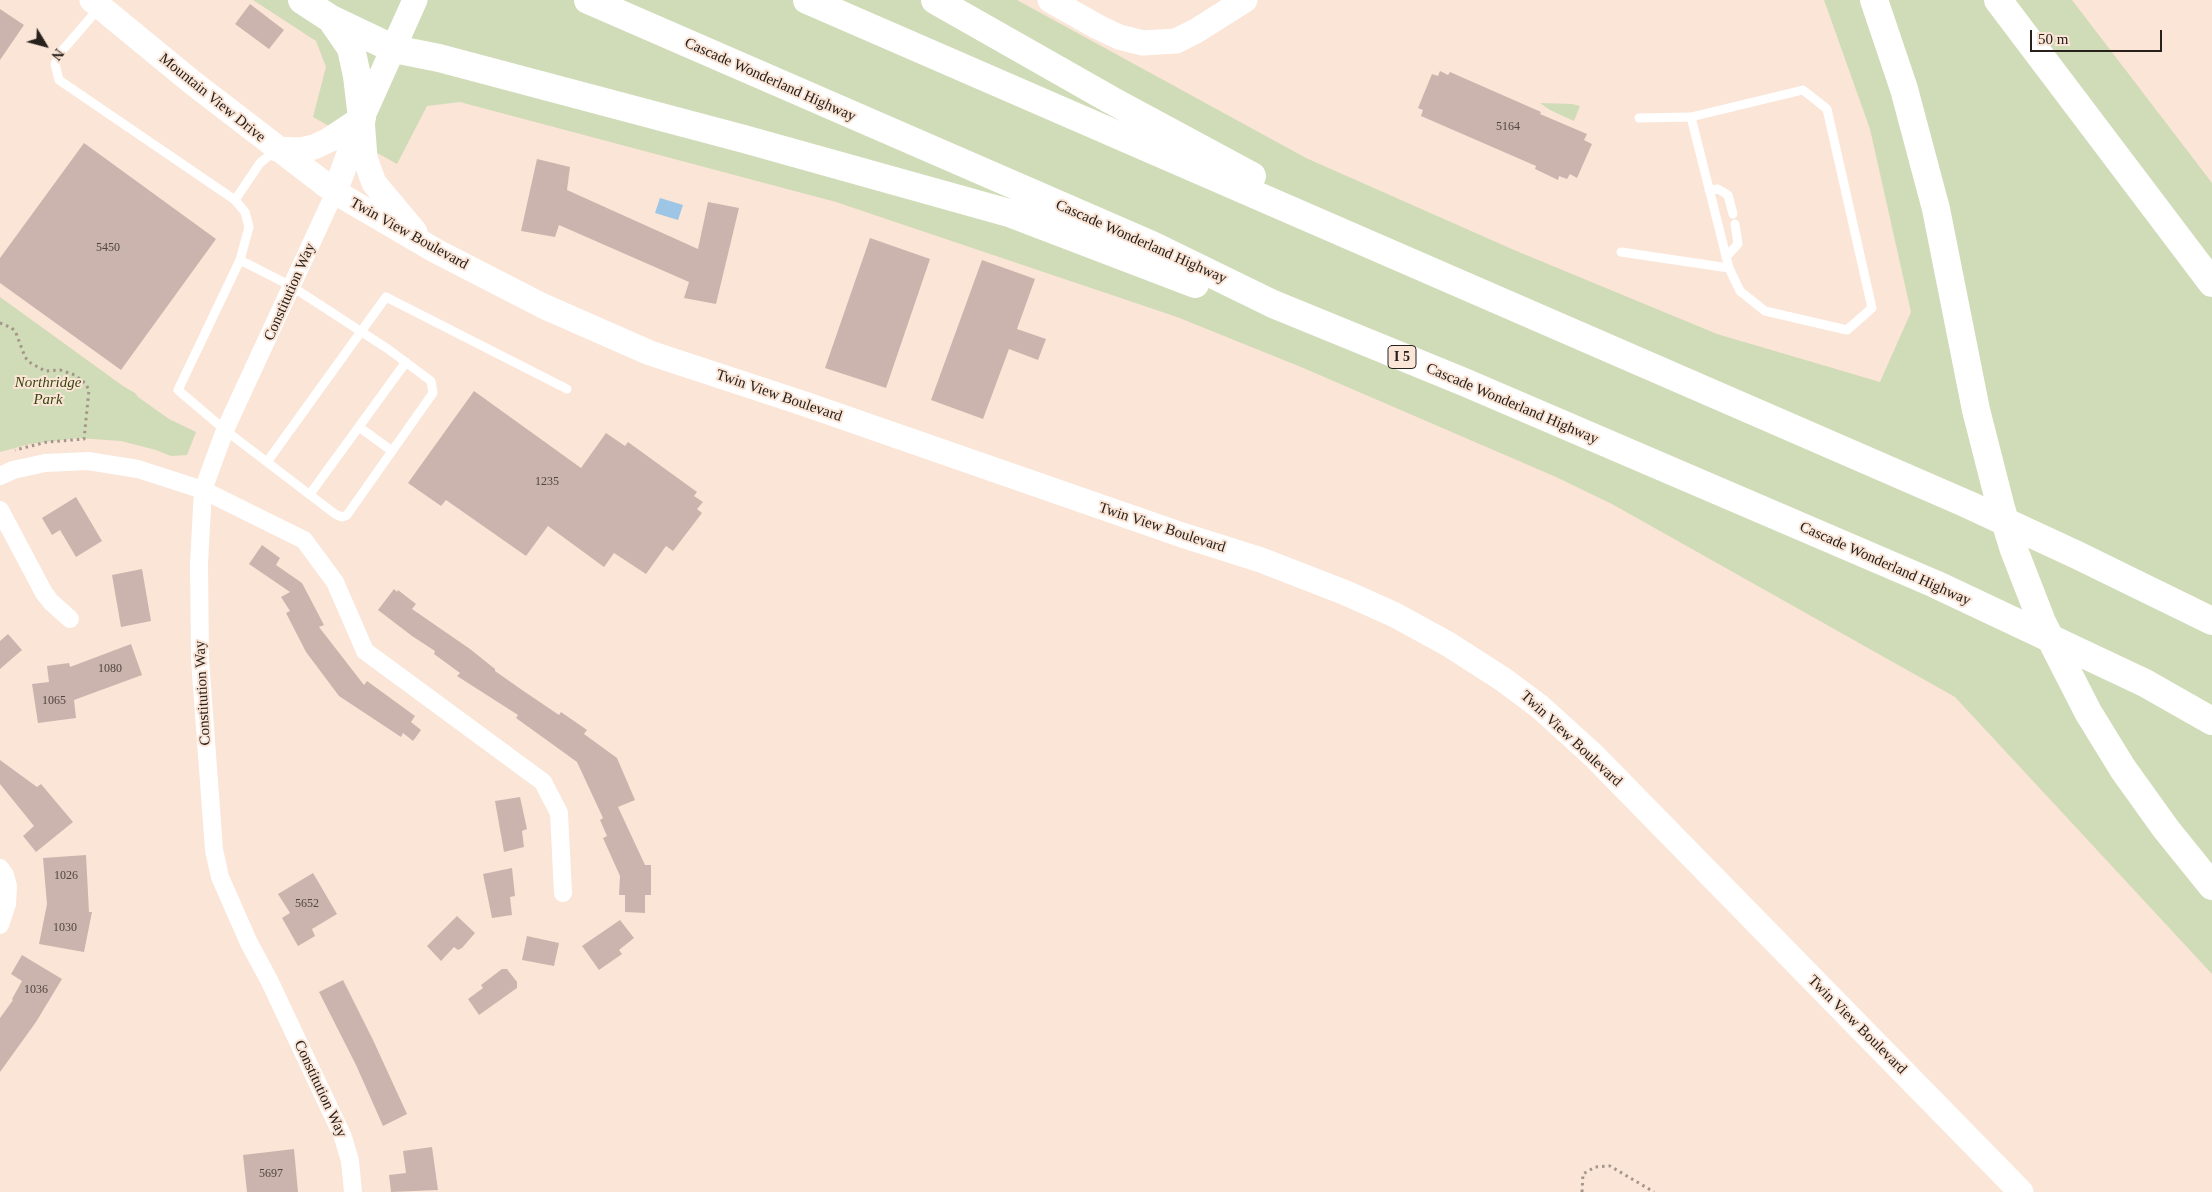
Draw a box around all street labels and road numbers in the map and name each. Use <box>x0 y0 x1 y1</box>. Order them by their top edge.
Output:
street label: Cascade Wonderland Highway <box>682 34 858 126</box>
street label: Mountain View Drive <box>155 50 269 146</box>
street label: Twin View Boulevard <box>347 194 471 274</box>
street label: Cascade Wonderland Highway <box>1053 196 1229 288</box>
street label: Constitution Way <box>260 240 320 344</box>
road number: I 5 <box>1388 346 1416 368</box>
street label: Cascade Wonderland Highway <box>1423 359 1601 449</box>
street label: Twin View Boulevard <box>714 366 844 426</box>
street label: Twin View Boulevard <box>1096 499 1228 557</box>
street label: Cascade Wonderland Highway <box>1797 518 1973 610</box>
street label: Constitution Way <box>191 640 215 746</box>
street label: Twin View Boulevard <box>1517 687 1625 791</box>
street label: Twin View Boulevard <box>1804 972 1910 1078</box>
street label: Constitution Way <box>290 1038 350 1140</box>

